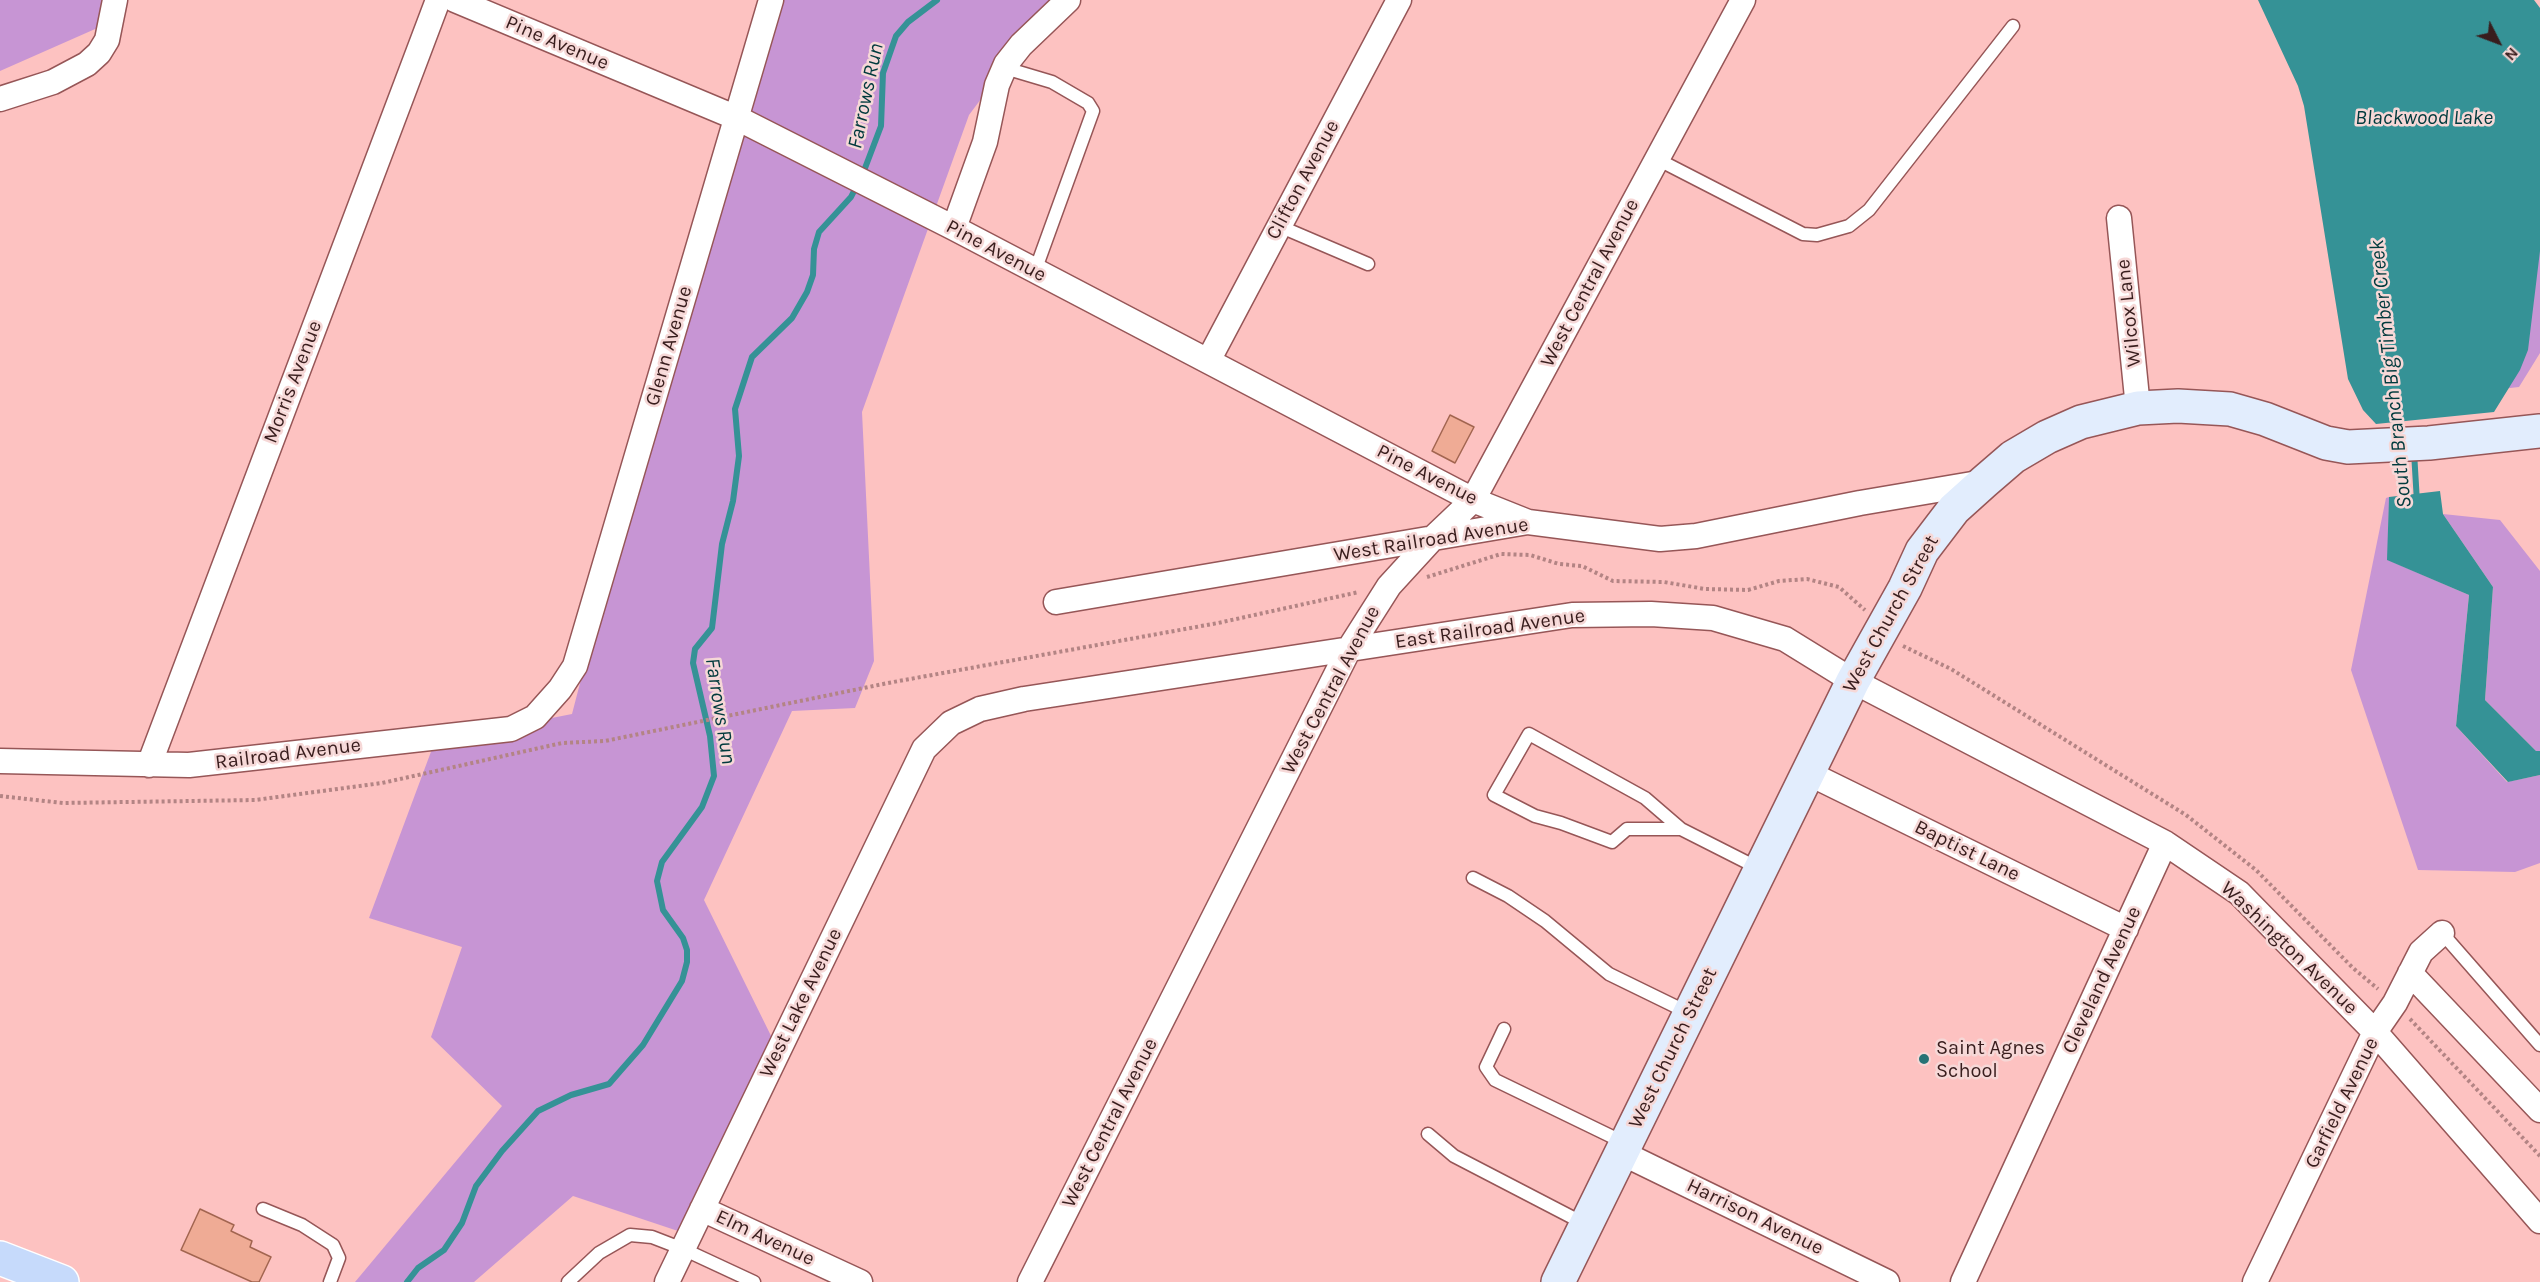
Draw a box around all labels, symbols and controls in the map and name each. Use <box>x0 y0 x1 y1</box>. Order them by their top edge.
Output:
street label: Pine Avenue <box>502 10 612 76</box>
north arrow <box>2468 12 2528 72</box>
water label: Farrows Run <box>843 41 889 151</box>
text: N <box>2501 44 2523 65</box>
water label: Blackwood Lake <box>2355 105 2493 131</box>
street label: Clifton Avenue <box>1261 116 1345 244</box>
street label: West Central Avenue <box>1536 195 1644 371</box>
street label: Pine Avenue <box>942 215 1050 287</box>
water label: South Branch Big Timber Creek <box>2364 239 2418 509</box>
street label: Wilcox Lane <box>2111 258 2147 368</box>
street label: Glenn Avenue <box>640 283 698 409</box>
street label: Morris Avenue <box>259 317 327 447</box>
street label: Pine Avenue <box>1373 439 1481 511</box>
street label: West Railroad Avenue <box>1332 513 1530 567</box>
street label: West Church Street <box>1838 531 1944 697</box>
street label: West Central Avenue <box>1277 602 1385 778</box>
street label: East Railroad Avenue <box>1394 604 1586 654</box>
water label: Farrows Run <box>699 656 741 766</box>
street label: Railroad Avenue <box>214 733 362 775</box>
street label: Baptist Lane <box>1910 815 2024 887</box>
street label: Washington Avenue <box>2215 876 2363 1020</box>
street label: Cleveland Avenue <box>2057 903 2147 1057</box>
street label: West Lake Avenue <box>755 925 847 1081</box>
street label: West Church Street <box>1624 964 1722 1132</box>
street label: West Central Avenue <box>1057 1034 1163 1212</box>
street label: Garfield Avenue <box>2300 1034 2384 1172</box>
place label: Saint Agnes School <box>1936 1036 2045 1083</box>
marker: Saint Agnes School <box>1917 1052 1931 1066</box>
street label: Harrison Avenue <box>1683 1174 1827 1260</box>
street label: Elm Avenue <box>712 1205 818 1271</box>

